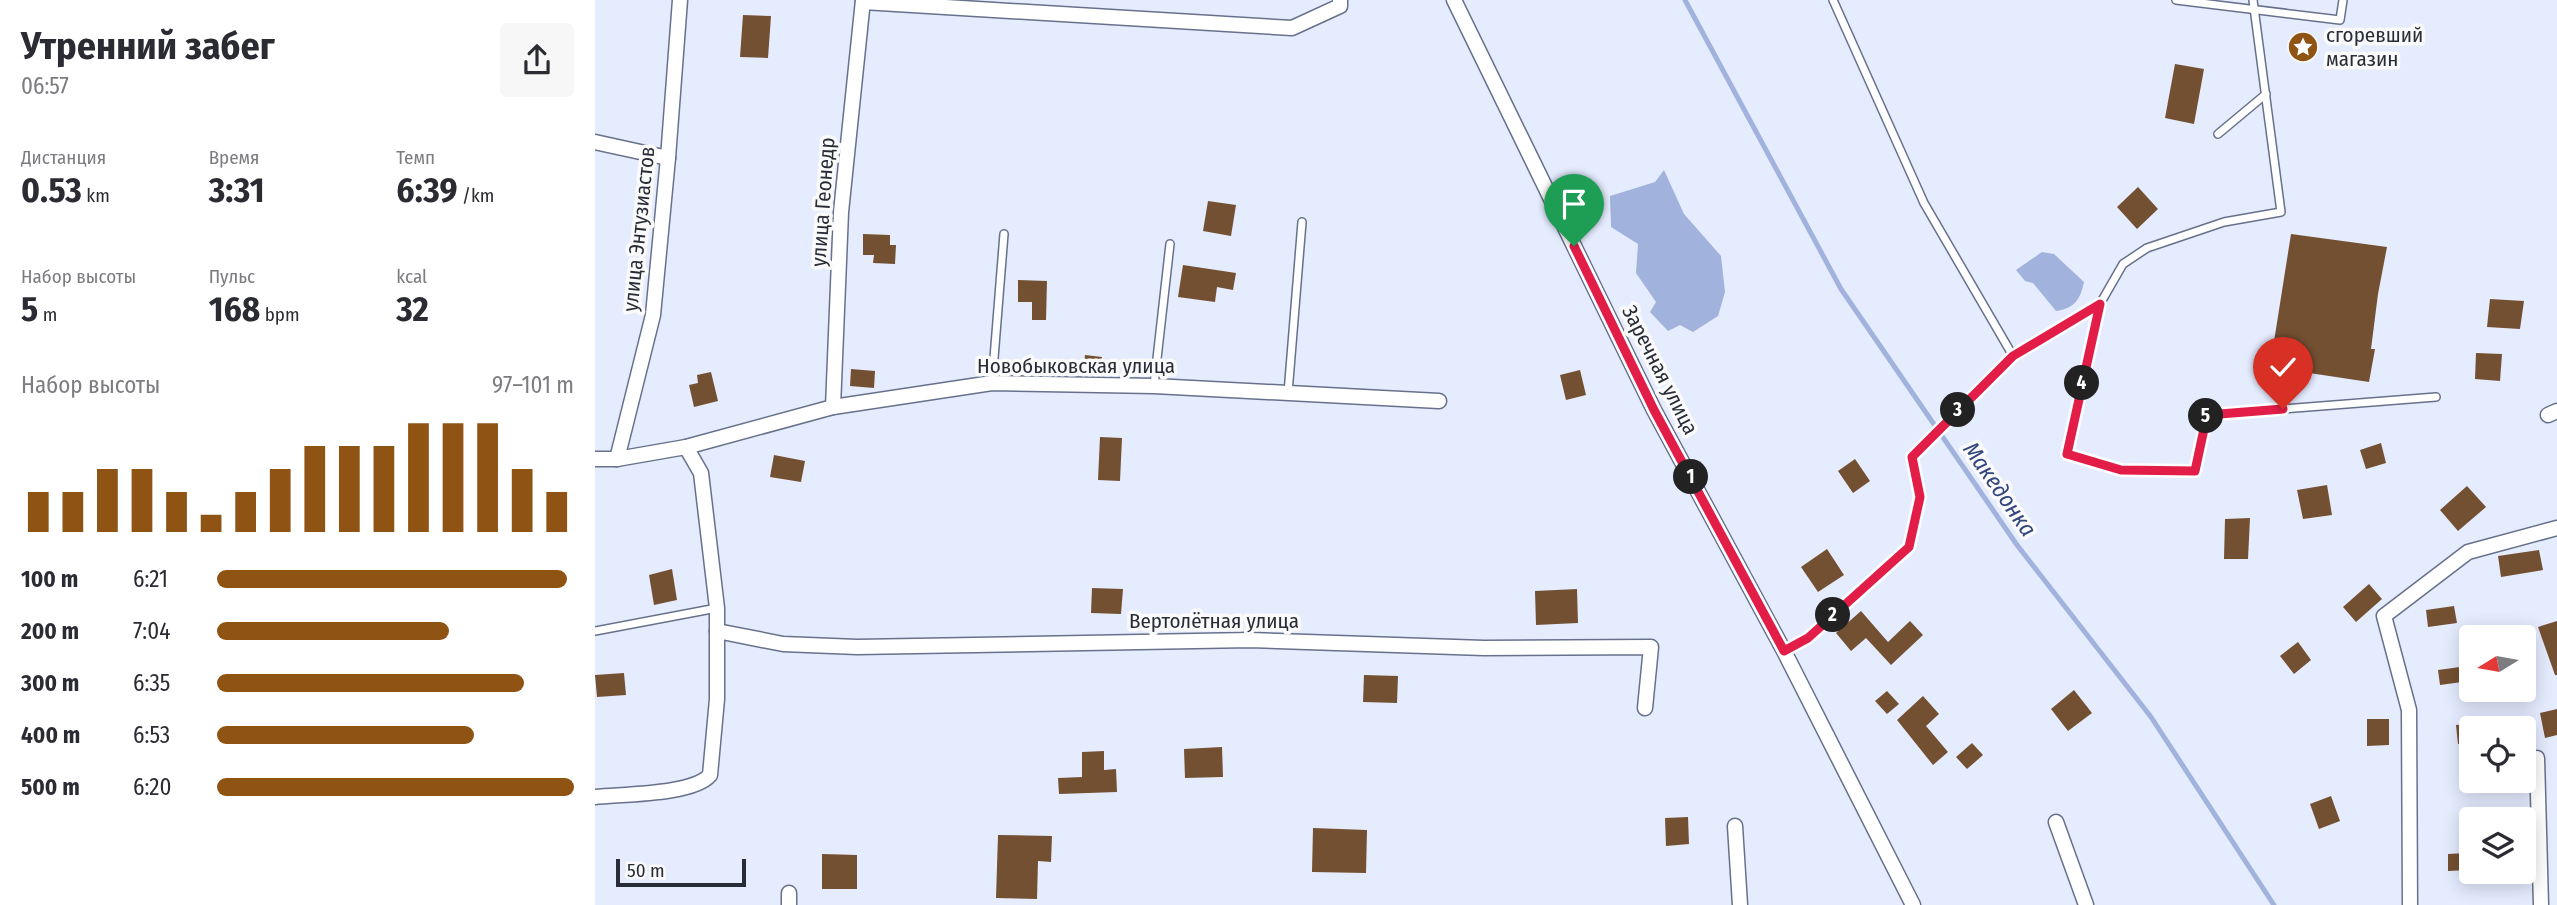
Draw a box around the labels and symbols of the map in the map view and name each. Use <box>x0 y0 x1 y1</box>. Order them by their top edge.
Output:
place label: сгоревший магазин <box>2326 22 2423 72</box>
place icon: сгоревший магазин <box>2286 30 2320 64</box>
street label: улица Геонедр <box>806 136 840 268</box>
street label: улица Энтузиастов <box>617 145 661 313</box>
pin <box>1544 174 1604 246</box>
street label: Заречная улица <box>1616 301 1704 439</box>
pin <box>2253 337 2313 409</box>
street label: Новобыковская улица <box>977 353 1175 379</box>
pin: 4 <box>2065 366 2099 400</box>
pin: 3 <box>1941 392 1975 428</box>
pin: 5 <box>2189 398 2223 434</box>
water label: Македонка <box>1957 436 2043 542</box>
pin: 1 <box>1673 460 1709 494</box>
pin: 2 <box>1815 598 1851 632</box>
street label: Вертолётная улица <box>1129 608 1299 634</box>
north arrow <box>2459 625 2536 702</box>
scale bar <box>616 856 745 888</box>

